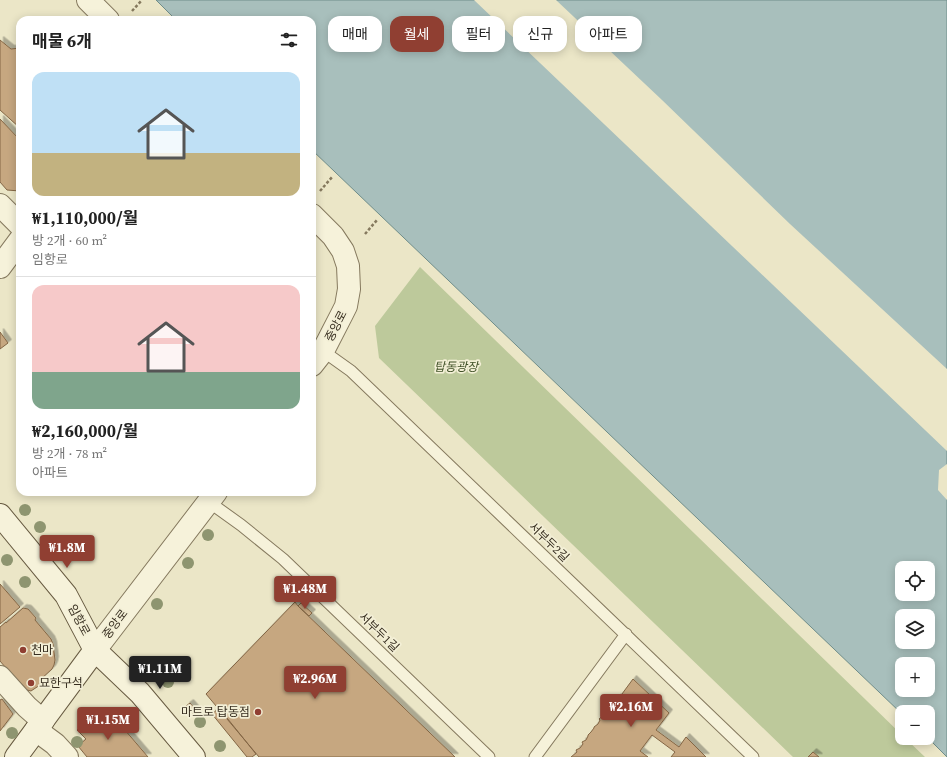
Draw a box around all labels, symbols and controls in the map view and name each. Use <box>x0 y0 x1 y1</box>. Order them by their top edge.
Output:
chip: 매매 <box>328 16 382 52</box>
chip: 월세 <box>390 16 444 52</box>
chip: 필터 <box>452 16 505 52</box>
chip: 신규 <box>513 16 567 52</box>
chip: 아파트 <box>575 16 642 52</box>
text: 매물 6개 <box>32 29 92 53</box>
icon: filters <box>278 29 300 51</box>
icon: home <box>130 98 202 170</box>
text: ₩1,110,000/월 <box>32 206 138 230</box>
text: 방 2개 · 60 m² <box>32 232 107 249</box>
text: 임항로 <box>32 251 68 268</box>
street label: 중앙로 <box>321 308 351 344</box>
icon: home <box>130 311 202 383</box>
park label: 탑동광장 <box>434 359 480 375</box>
text: ₩2,160,000/월 <box>32 419 138 443</box>
text: 방 2개 · 78 m² <box>32 445 107 462</box>
text: 아파트 <box>32 464 68 481</box>
street label: 서부두2길 <box>525 519 573 565</box>
pin: ₩1.8M <box>39 535 95 569</box>
text: ₩1.8M <box>49 539 85 556</box>
map controls <box>895 561 935 745</box>
button: locate <box>895 561 935 601</box>
pin: ₩1.48M <box>272 576 338 610</box>
text: ₩1.48M <box>283 580 327 597</box>
street label: 임항로 <box>64 602 94 638</box>
street label: 중앙로 <box>99 606 131 642</box>
street label: 서부두1길 <box>355 609 403 655</box>
button: layers <box>895 609 935 649</box>
place label: 천마 <box>31 642 53 658</box>
marker: 천마 <box>18 645 28 655</box>
pin: ₩1.11M <box>127 656 193 690</box>
button: + <box>895 657 935 697</box>
text: ₩1.11M <box>138 660 182 677</box>
pin: ₩2.96M <box>282 666 348 700</box>
text: ₩2.96M <box>293 670 337 687</box>
place label: 묘한구석 <box>39 675 83 691</box>
marker: 묘한구석 <box>26 678 36 688</box>
pin: ₩2.16M <box>598 694 664 728</box>
text: ₩2.16M <box>609 698 653 715</box>
place label: 마트로 탑동점 <box>181 704 250 720</box>
button: − <box>895 705 935 745</box>
pin: ₩1.15M <box>75 707 141 741</box>
marker: 마트로 탑동점 <box>253 707 263 717</box>
text: ₩1.15M <box>86 711 130 728</box>

